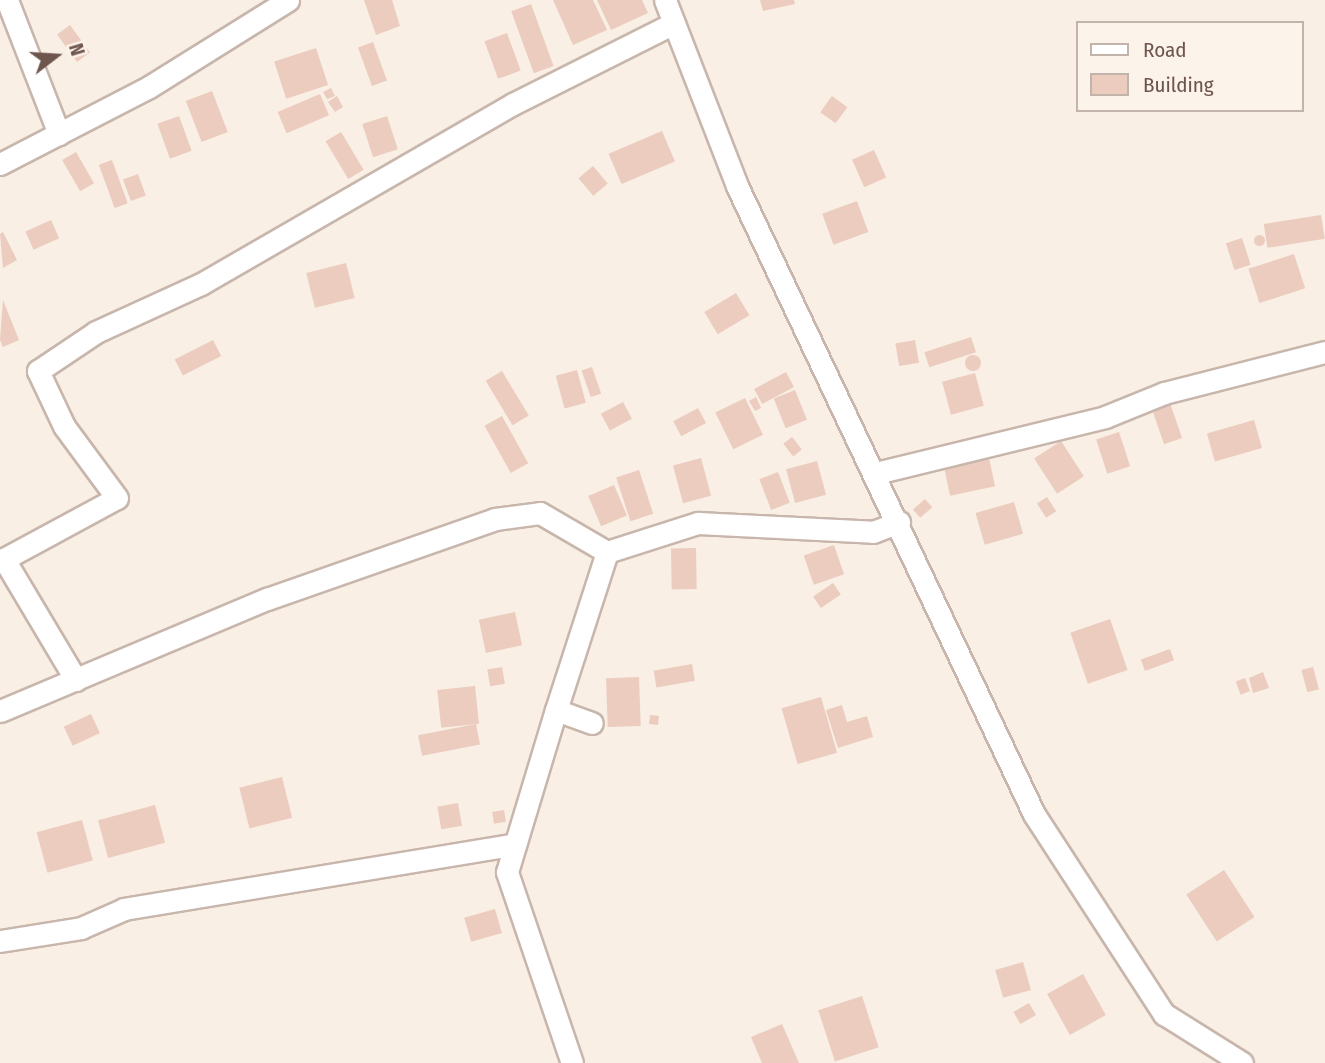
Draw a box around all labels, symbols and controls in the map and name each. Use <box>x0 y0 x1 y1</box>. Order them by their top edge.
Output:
north arrow <box>21 21 91 91</box>
legend <box>1076 21 1304 112</box>
text: Road <box>1143 37 1187 63</box>
text: N <box>64 41 89 59</box>
text: Building <box>1143 72 1214 98</box>

